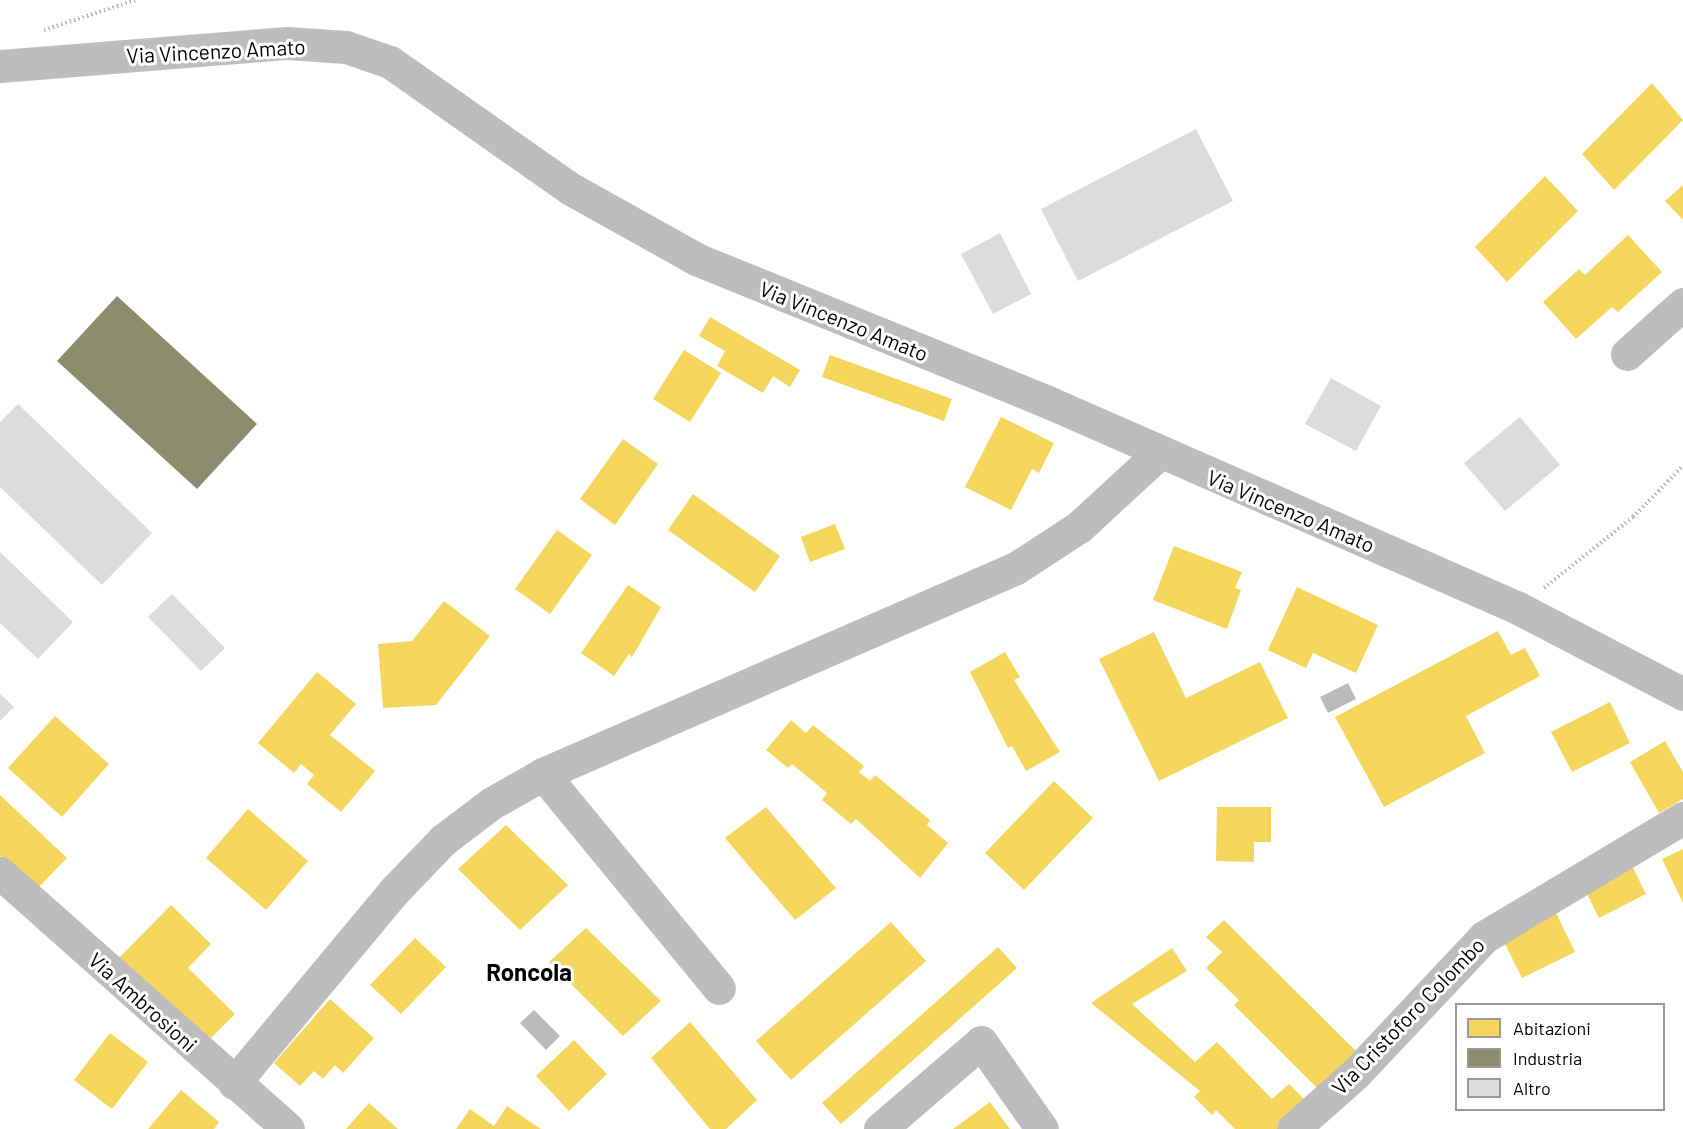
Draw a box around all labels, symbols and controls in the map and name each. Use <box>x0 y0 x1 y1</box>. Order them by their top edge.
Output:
street label: Via Vincenzo Amato <box>126 34 306 68</box>
street label: Via Vincenzo Amato <box>756 276 932 366</box>
street label: Via Vincenzo Amato <box>1203 464 1379 558</box>
street label: Via Cristoforo Colombo <box>1326 932 1490 1100</box>
street label: Via Ambrosioni <box>84 947 202 1057</box>
district label: Roncola <box>486 958 572 986</box>
legend <box>1455 1003 1665 1111</box>
text: Abitazioni <box>1513 1017 1591 1039</box>
text: Industria <box>1513 1047 1582 1069</box>
text: Altro <box>1513 1077 1551 1099</box>

